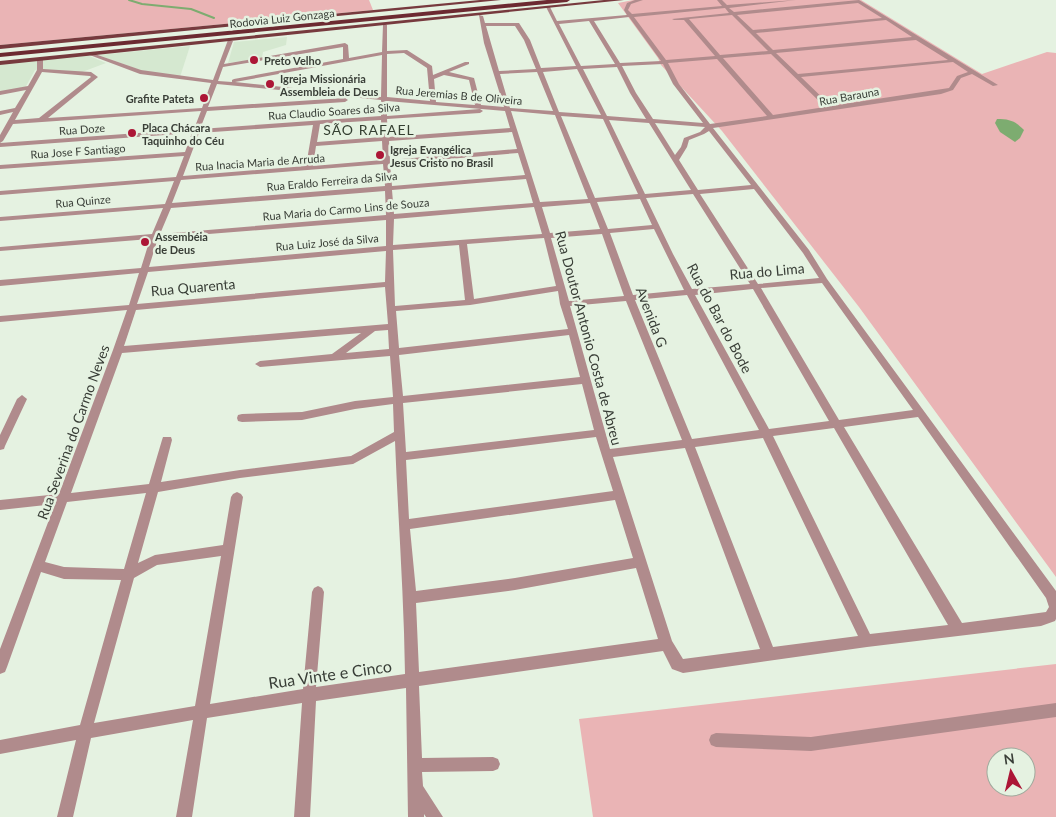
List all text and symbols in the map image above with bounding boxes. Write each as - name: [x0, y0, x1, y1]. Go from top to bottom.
- street label: Rodovia Luiz Gonzaga: [229, 6, 335, 30]
- marker: Preto Velho: [248, 54, 260, 66]
- place label: Preto Velho: [264, 54, 321, 67]
- place label: Igreja Missionária Assembleia de Deus: [279, 72, 378, 98]
- marker: Igreja Missionária Assembleia de Deus: [264, 78, 276, 90]
- street label: Rua Jeremias B de Oliveira: [395, 83, 523, 107]
- street label: Rua Barauna: [818, 84, 880, 108]
- place label: Grafite Pateta: [126, 92, 194, 105]
- marker: Grafite Pateta: [198, 92, 210, 104]
- street label: Rua Claudio Soares da Silva: [268, 100, 400, 122]
- street label: Rua Doze: [59, 121, 106, 137]
- place label: Placa Chácara Taquinho do Céu: [142, 121, 224, 147]
- district label: SÃO RAFAEL: [323, 121, 415, 138]
- marker: Placa Chácara Taquinho do Céu: [126, 127, 138, 139]
- street label: Rua Jose F Santiago: [30, 141, 126, 161]
- place label: Igreja Evangélica Jesus Cristo no Brasil: [390, 143, 494, 169]
- marker: Igreja Evangélica Jesus Cristo no Brasil: [374, 149, 386, 161]
- street label: Rua Inacia Maria de Arruda: [195, 151, 325, 173]
- street label: Rua Eraldo Ferreira da Silva: [266, 169, 398, 193]
- street label: Rua Quinze: [55, 192, 111, 210]
- street label: Rua Maria do Carmo Lins de Souza: [262, 195, 430, 223]
- street label: Rua Doutor Antonio Costa de Abreu: [552, 229, 626, 447]
- place label: Assembéia de Deus: [154, 230, 208, 256]
- street label: Rua Luiz José da Silva: [275, 231, 379, 253]
- marker: Assembéia de Deus: [139, 236, 151, 248]
- street label: Rua do Lima: [729, 259, 805, 283]
- street label: Rua do Bar do Bode: [684, 260, 756, 376]
- street label: Rua Quarenta: [150, 275, 236, 299]
- street label: Avenida G: [633, 284, 671, 350]
- street label: Rua Severina do Carmo Neves: [33, 342, 113, 522]
- street label: Rua Vinte e Cinco: [267, 656, 393, 692]
- north arrow: [986, 747, 1036, 797]
- text: N: [1003, 749, 1016, 768]

